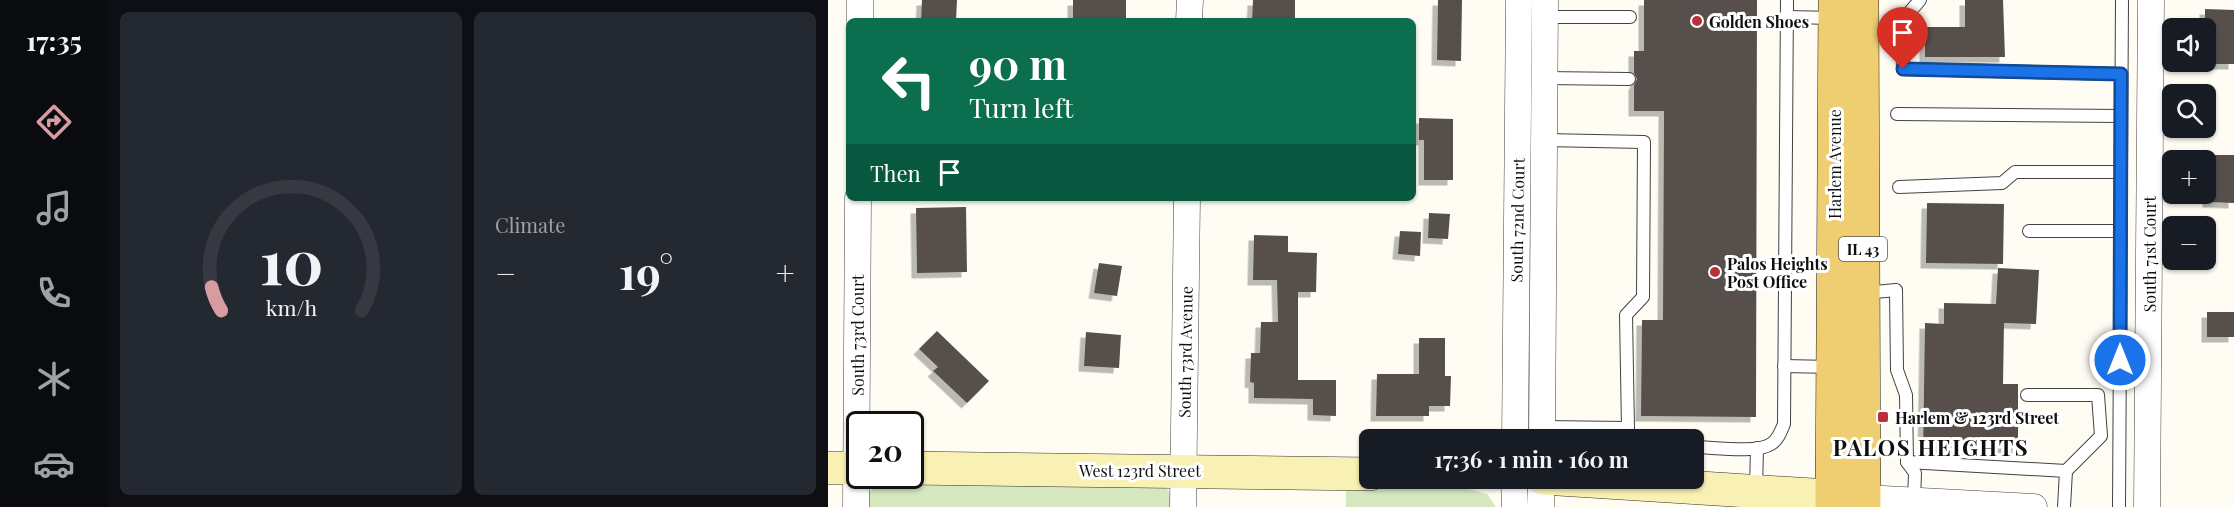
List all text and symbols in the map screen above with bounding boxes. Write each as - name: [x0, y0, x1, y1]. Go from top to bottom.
- pin: [1877, 7, 1928, 69]
- place label: Golden Shoes: [1709, 11, 1809, 32]
- marker: Golden Shoes: [1690, 14, 1704, 28]
- icon: arrive: [1886, 16, 1919, 49]
- map controls: [2162, 18, 2216, 270]
- button: sound: [2162, 18, 2216, 72]
- text: 17:35: [26, 22, 82, 58]
- text: 90 m: [969, 35, 1067, 91]
- icon: left: [870, 42, 948, 120]
- button: search: [2162, 84, 2216, 138]
- text: Turn left: [969, 89, 1073, 125]
- icon: directions: [33, 101, 75, 143]
- street label: Harlem Avenue: [1824, 109, 1845, 219]
- button: +: [2162, 150, 2216, 204]
- icon: arrive: [933, 156, 966, 189]
- street label: South 72nd Court: [1505, 157, 1529, 282]
- text: Then: [870, 158, 921, 188]
- icon: music: [33, 187, 75, 229]
- street label: South 71st Court: [2139, 195, 2160, 312]
- text: Climate: [495, 211, 565, 238]
- button: −: [2162, 216, 2216, 270]
- text: 10: [259, 217, 323, 301]
- road number: IL 43: [1839, 237, 1887, 261]
- text: 19°: [619, 241, 673, 301]
- text: −: [495, 250, 516, 294]
- text: +: [776, 250, 795, 294]
- place label: Palos Heights Post Office: [1727, 253, 1828, 292]
- marker: Palos Heights Post Office: [1708, 265, 1722, 279]
- icon: phone: [33, 272, 75, 314]
- street label: South 73rd Court: [847, 274, 868, 396]
- street label: South 73rd Avenue: [1173, 286, 1197, 418]
- text: km/h: [265, 293, 317, 321]
- position arrow: [2088, 328, 2152, 392]
- icon: climate: [33, 358, 75, 400]
- place label: Harlem & 123rd Street: [1895, 407, 2059, 428]
- marker: Harlem & 123rd Street: [1876, 410, 1890, 424]
- speed limit sign: 20: [846, 411, 924, 489]
- district label: PALOS HEIGHTS: [1833, 432, 2029, 462]
- icon: car: [33, 443, 75, 485]
- text: 17:36 · 1 min · 160 m: [1434, 444, 1629, 474]
- street label: West 123rd Street: [1078, 460, 1201, 481]

